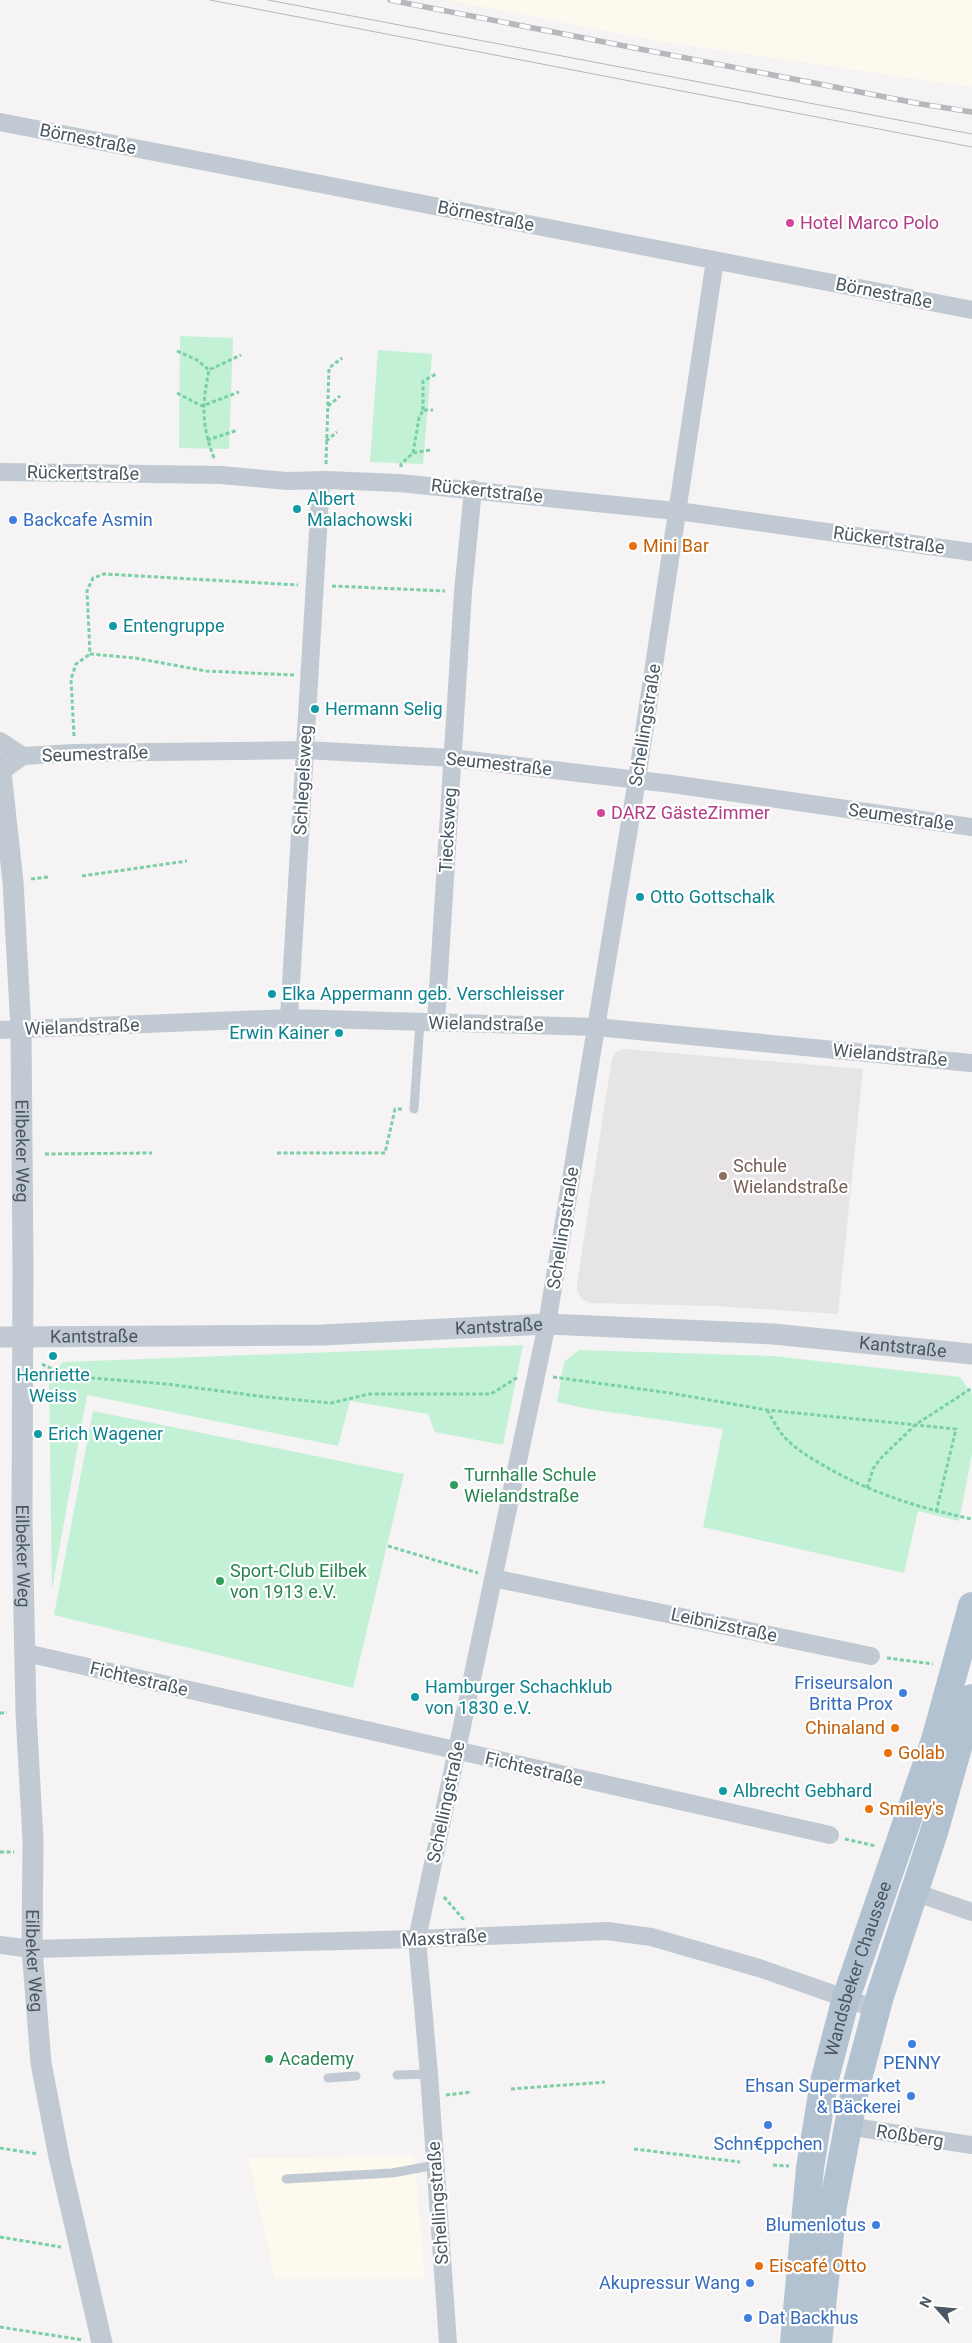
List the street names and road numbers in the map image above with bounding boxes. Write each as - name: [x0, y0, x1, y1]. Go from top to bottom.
- street label: Börnestraße: [38, 119, 138, 158]
- street label: Börnestraße: [436, 196, 536, 235]
- street label: Börnestraße: [834, 273, 934, 312]
- street label: Rückertstraße: [27, 461, 139, 484]
- street label: Rückertstraße: [430, 474, 544, 507]
- street label: Rückertstraße: [832, 521, 946, 558]
- street label: Schellingstraße: [624, 662, 665, 788]
- street label: Schlegelsweg: [289, 724, 316, 836]
- street label: Seumestraße: [41, 741, 149, 766]
- street label: Seumestraße: [445, 747, 553, 780]
- street label: Tiecksweg: [435, 787, 460, 873]
- street label: Seumestraße: [847, 799, 955, 834]
- street label: Wielandstraße: [428, 1012, 544, 1035]
- street label: Wielandstraße: [24, 1014, 140, 1039]
- street label: Wielandstraße: [832, 1039, 948, 1070]
- street label: Eilbeker Weg: [12, 1099, 33, 1203]
- street label: Schellingstraße: [542, 1165, 583, 1291]
- street label: Kantstraße: [454, 1313, 543, 1338]
- street label: Kantstraße: [50, 1325, 138, 1347]
- street label: Kantstraße: [858, 1332, 948, 1361]
- street label: Eilbeker Weg: [12, 1504, 35, 1608]
- street label: Leibnizstraße: [669, 1603, 779, 1646]
- street label: Fichtestraße: [88, 1657, 190, 1700]
- street label: Schellingstraße: [422, 1739, 469, 1865]
- street label: Fichtestraße: [483, 1747, 585, 1790]
- street label: Wandsbeker Chaussee: [820, 1878, 895, 2059]
- street label: Eilbeker Weg: [22, 1909, 48, 2013]
- street label: Maxstraße: [401, 1925, 487, 1950]
- street label: Roßberg: [875, 2120, 945, 2151]
- street label: Schellingstraße: [423, 2141, 452, 2265]

